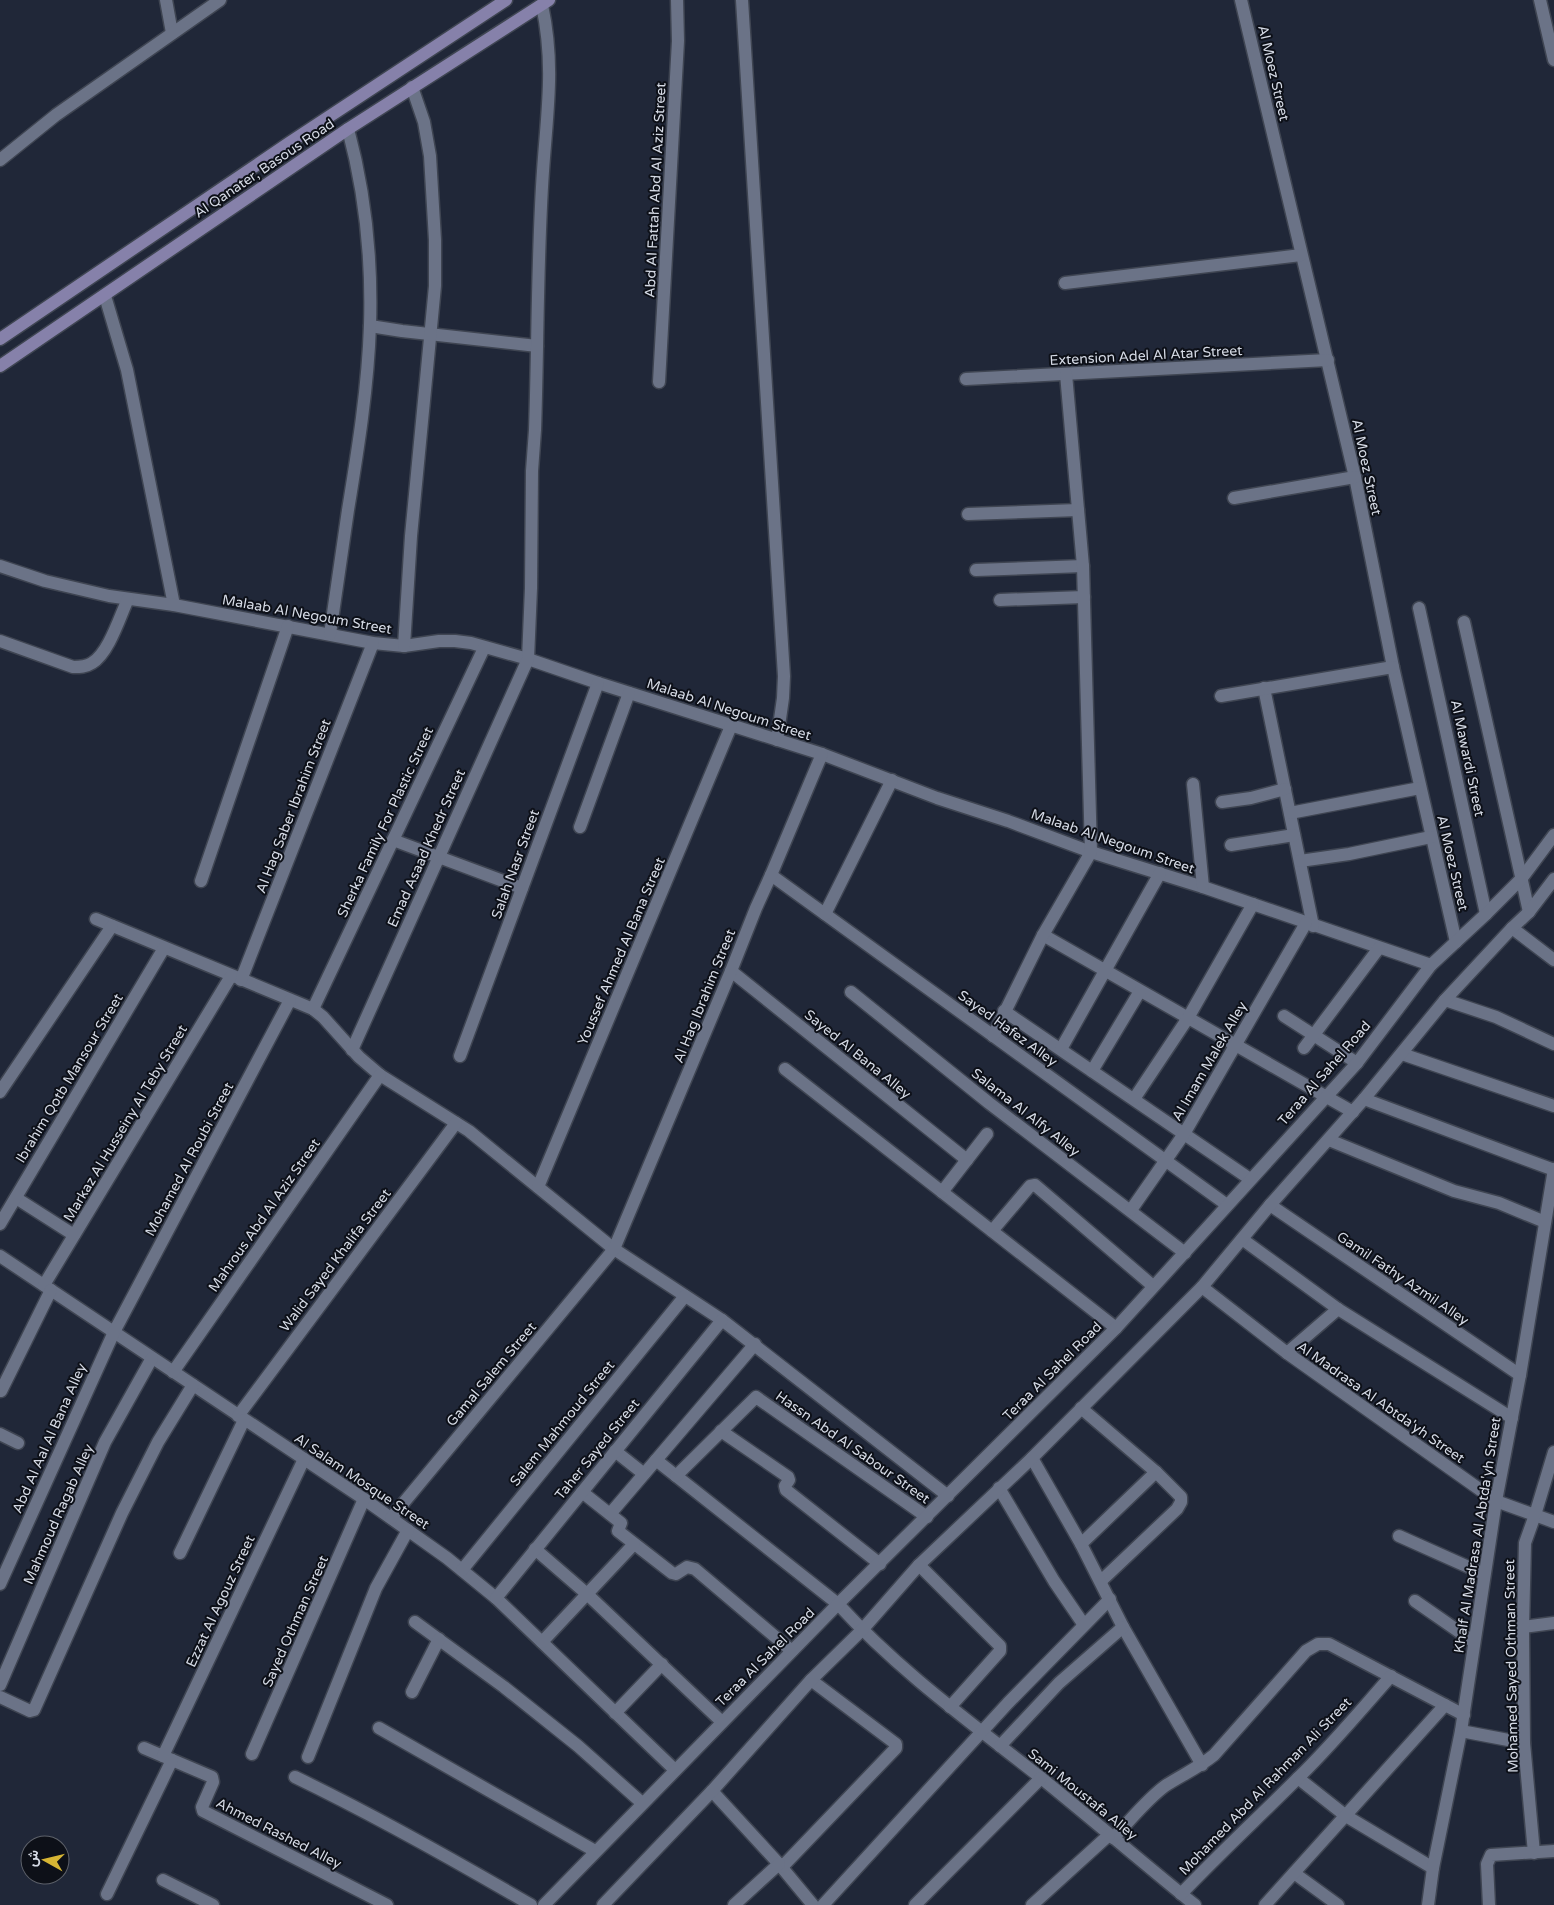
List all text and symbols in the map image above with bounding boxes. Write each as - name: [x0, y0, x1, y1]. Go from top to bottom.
- street label: Al Moez Street: [1254, 24, 1293, 123]
- street label: Abd Al Fattah Abd Al Aziz Street: [641, 81, 670, 298]
- street label: Al Qanater, Basous Road: [191, 115, 337, 222]
- street label: Extension Adel Al Atar Street: [1049, 342, 1244, 369]
- street label: Al Moez Street: [1348, 417, 1385, 517]
- street label: Malaab Al Negoum Street: [221, 591, 394, 638]
- street label: Malaab Al Negoum Street: [644, 675, 814, 744]
- street label: Al Mawardi Street: [1447, 698, 1488, 819]
- street label: Al Hag Saber Ibrahim Street: [252, 716, 335, 896]
- street label: Sherka Family For Plastic Street: [334, 724, 437, 920]
- street label: Emad Asaad Khedr Street: [384, 766, 469, 930]
- street label: Malaab Al Negoum Street: [1029, 805, 1197, 878]
- street label: Salah Nasr Street: [488, 807, 543, 921]
- street label: Al Moez Street: [1433, 814, 1472, 913]
- street label: Youssef Ahmed Al Bana Street: [574, 854, 669, 1048]
- street label: Al Hag Ibrahim Street: [670, 926, 739, 1066]
- street label: Sayed Hafez Alley: [955, 987, 1061, 1070]
- street label: Ibrahim Qotb Mansour Street: [12, 990, 127, 1166]
- street label: Al Imam Malek Alley: [1168, 998, 1251, 1124]
- street label: Sayed Al Bana Alley: [801, 1006, 915, 1103]
- street label: Teraa Al Sahel Road: [1274, 1018, 1374, 1129]
- street label: Markaz Al Husseiny Al Teby Street: [60, 1021, 191, 1225]
- street label: Salama Al Alfy Alley: [968, 1065, 1084, 1160]
- street label: Mohamed Al Roubi Street: [142, 1079, 238, 1239]
- street label: Mahrous Abd Al Aziz Street: [205, 1135, 324, 1295]
- street label: Walid Sayed Khalifa Street: [276, 1185, 395, 1335]
- street label: Gamil Fathy Azmil Alley: [1333, 1228, 1472, 1329]
- street label: Gamal Salem Street: [443, 1318, 540, 1430]
- street label: Teraa Al Sahel Road: [999, 1318, 1105, 1424]
- street label: Al Madrasa Al Abtda'yh Street: [1294, 1338, 1468, 1467]
- street label: Salem Mahmoud Street: [506, 1357, 619, 1490]
- street label: Abd Al Aal Al Bana Alley: [9, 1360, 90, 1516]
- street label: Hassn Abd Al Sabour Street: [772, 1388, 934, 1508]
- street label: Taher Sayed Street: [551, 1395, 644, 1503]
- street label: Khalf Al Madrasa Al Abtda'yh Street: [1450, 1415, 1505, 1654]
- street label: Al Salam Mosque Street: [291, 1430, 433, 1533]
- street label: Mahmoud Ragab Alley: [20, 1441, 97, 1587]
- street label: Ezzat Al Agouz Street: [182, 1532, 259, 1670]
- street label: Sayed Othman Street: [259, 1552, 332, 1690]
- street label: Mohamed Sayed Othman Street: [1501, 1558, 1522, 1773]
- street label: Teraa Al Sahel Road: [712, 1604, 818, 1710]
- street label: Mohamed Abd Al Rahman Ali Street: [1176, 1693, 1356, 1879]
- street label: Sami Moustafa Alley: [1025, 1745, 1141, 1844]
- street label: Ahmed Rashed Alley: [213, 1794, 345, 1873]
- north arrow: [20, 1835, 70, 1885]
- text: ش: [23, 1849, 42, 1868]

